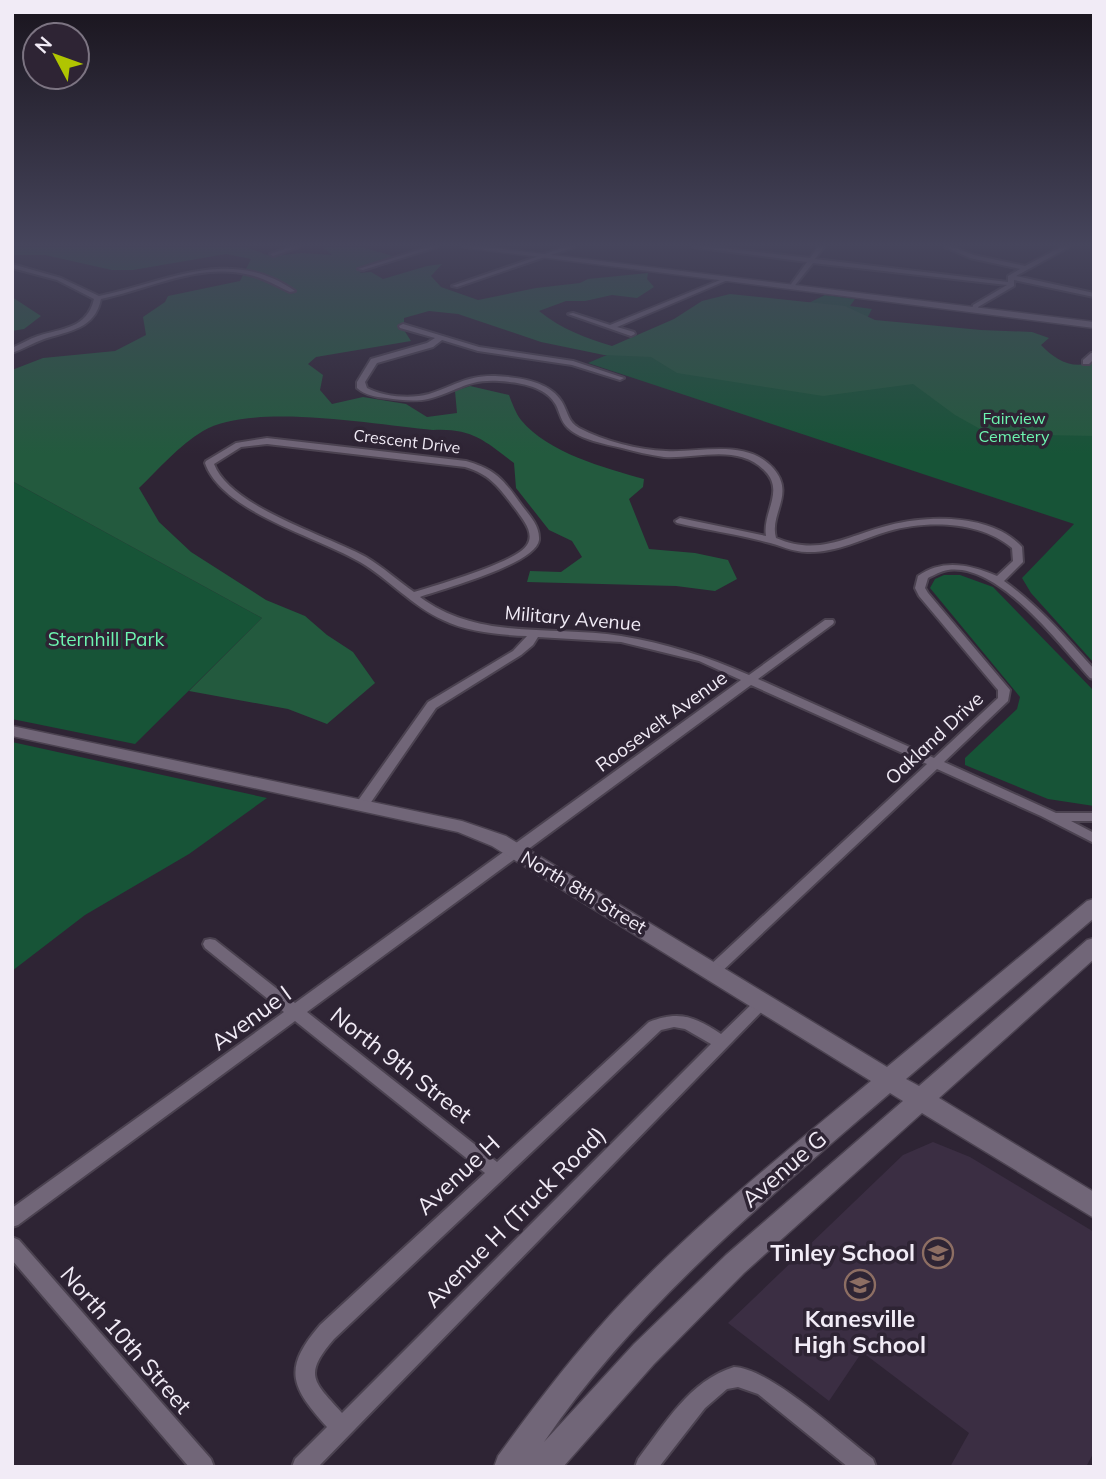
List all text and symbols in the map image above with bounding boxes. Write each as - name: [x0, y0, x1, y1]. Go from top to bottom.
- north arrow: [21, 21, 91, 91]
- text: N: [29, 32, 57, 58]
- park label: Fairview Cemetery: [979, 408, 1050, 446]
- street label: Crescent Drive: [352, 425, 462, 457]
- street label: Military Avenue: [504, 600, 642, 636]
- park label: Sternhill Park: [48, 627, 164, 651]
- street label: Roosevelt Avenue: [590, 665, 732, 777]
- street label: Oakland Drive: [880, 687, 988, 789]
- street label: North 8th Street: [517, 845, 651, 939]
- street label: Avenue I: [205, 979, 296, 1056]
- street label: North 9th Street: [325, 1000, 478, 1129]
- street label: Avenue H (Truck Road): [418, 1120, 611, 1313]
- street label: Avenue G: [735, 1124, 832, 1213]
- street label: Avenue H: [410, 1129, 505, 1221]
- school or university icon: Tinley School: [921, 1236, 955, 1270]
- place label: Tinley School: [770, 1238, 915, 1267]
- street label: North 10th Street: [55, 1260, 198, 1419]
- school or university icon: Kanesville High School: [843, 1268, 877, 1302]
- place label: Kanesville High School: [794, 1304, 926, 1359]

